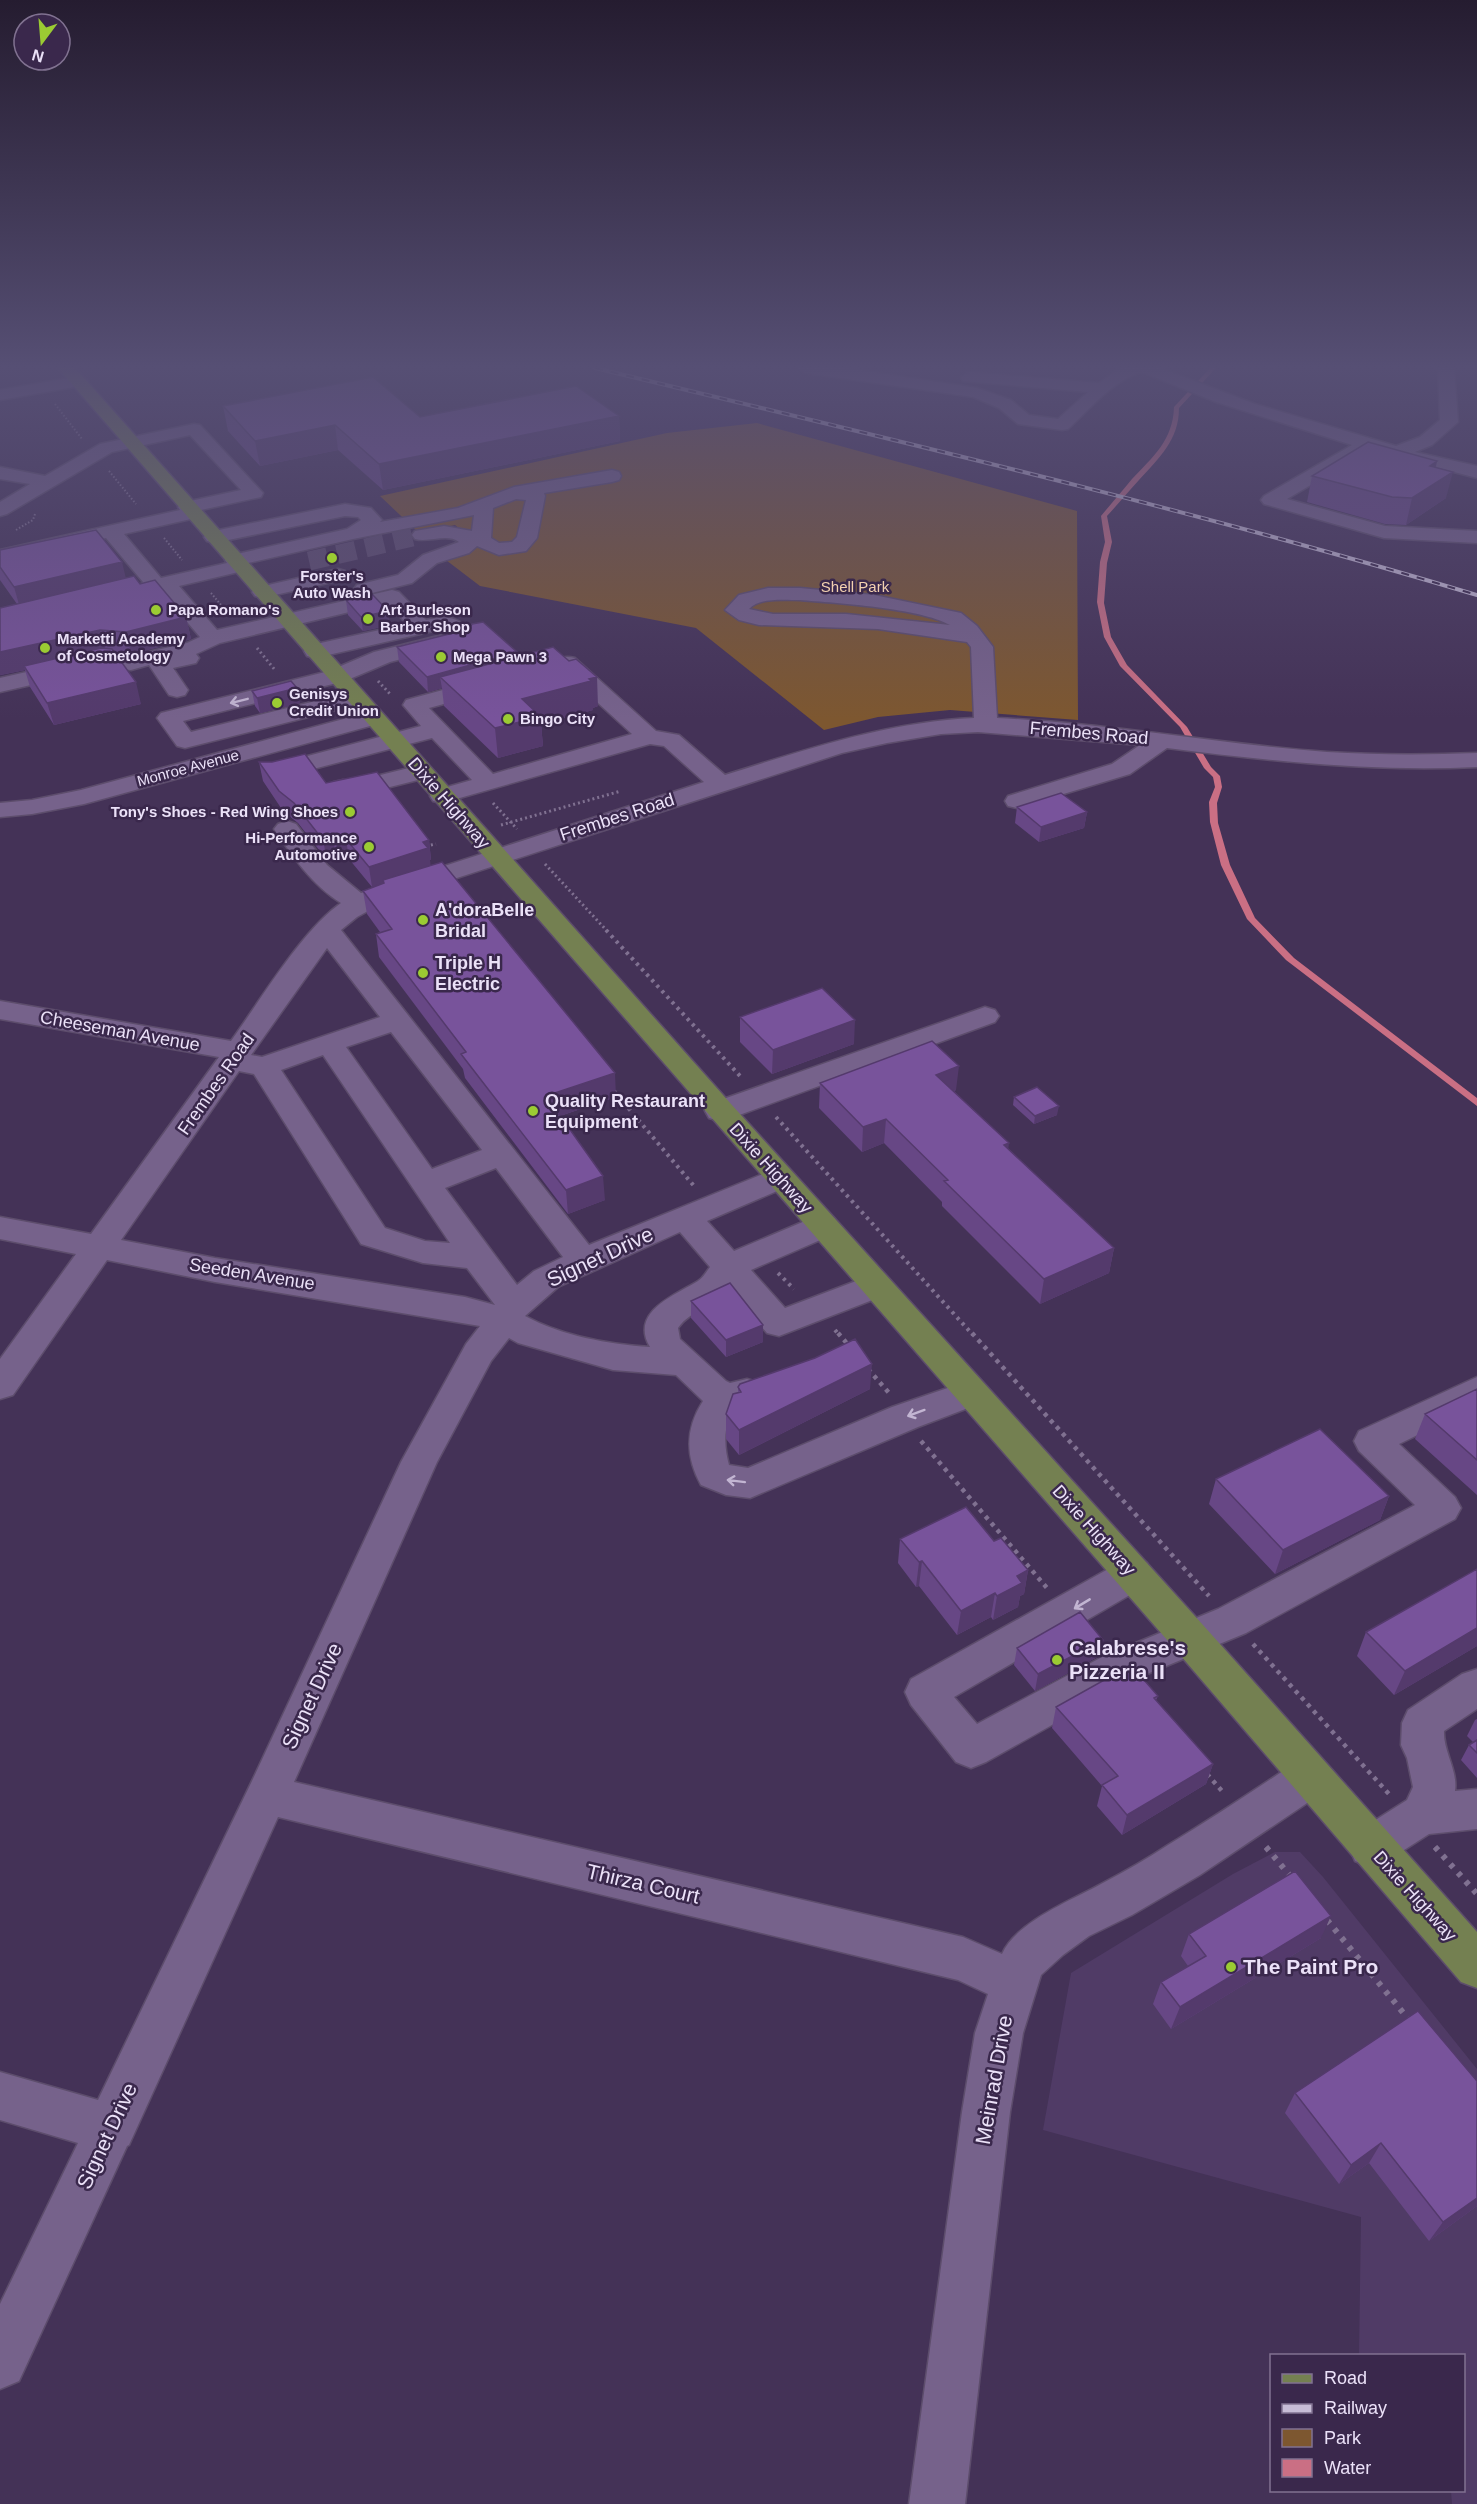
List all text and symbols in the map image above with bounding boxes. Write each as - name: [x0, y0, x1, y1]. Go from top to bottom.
- north arrow: [12, 12, 72, 72]
- text: N: [30, 46, 46, 66]
- marker: Forster's Auto Wash: [325, 551, 339, 565]
- place label: Forster's Auto Wash: [293, 567, 371, 601]
- park label: Shell Park: [821, 578, 890, 595]
- place label: Papa Romano's: [168, 601, 280, 618]
- place label: Art Burleson Barber Shop: [380, 601, 471, 635]
- marker: Papa Romano's: [149, 603, 163, 617]
- marker: Art Burleson Barber Shop: [361, 612, 375, 626]
- place label: Marketti Academy of Cosmetology: [57, 630, 185, 664]
- marker: Marketti Academy of Cosmetology: [38, 641, 52, 655]
- place label: Mega Pawn 3: [453, 648, 547, 665]
- marker: Mega Pawn 3: [434, 650, 448, 664]
- place label: Genisys Credit Union: [289, 685, 379, 719]
- one-way arrow: [230, 695, 249, 707]
- marker: Genisys Credit Union: [270, 696, 284, 710]
- place label: Bingo City: [520, 710, 596, 727]
- marker: Bingo City: [501, 712, 515, 726]
- street label: Frembes Road: [1029, 718, 1149, 748]
- street label: Monroe Avenue: [135, 746, 241, 789]
- street label: Dixie Highway: [404, 753, 494, 853]
- street label: Frembes Road: [557, 789, 677, 845]
- place label: Tony's Shoes - Red Wing Shoes: [111, 803, 338, 820]
- marker: Tony's Shoes - Red Wing Shoes: [343, 805, 357, 819]
- place label: Hi-Performance Automotive: [245, 829, 357, 863]
- marker: Hi-Performance Automotive: [362, 840, 376, 854]
- place label: A'doraBelle Bridal: [435, 900, 534, 941]
- marker: A'doraBelle Bridal: [416, 913, 430, 927]
- place label: Triple H Electric: [435, 953, 501, 994]
- marker: Triple H Electric: [416, 966, 430, 980]
- street label: Cheeseman Avenue: [39, 1007, 201, 1055]
- street label: Frembes Road: [174, 1029, 258, 1139]
- place label: Quality Restaurant Equipment: [545, 1091, 705, 1132]
- marker: Quality Restaurant Equipment: [526, 1104, 540, 1118]
- street label: Dixie Highway: [725, 1119, 817, 1217]
- street label: Signet Drive: [543, 1222, 656, 1291]
- street label: Seeden Avenue: [188, 1254, 316, 1294]
- one-way arrow: [907, 1408, 926, 1419]
- one-way arrow: [726, 1476, 746, 1487]
- street label: Dixie Highway: [1048, 1481, 1140, 1579]
- one-way arrow: [1074, 1598, 1091, 1610]
- place label: Calabrese's Pizzeria II: [1069, 1636, 1186, 1683]
- street label: Signet Drive: [277, 1639, 346, 1752]
- marker: Calabrese's Pizzeria II: [1050, 1653, 1064, 1667]
- street label: Dixie Highway: [1369, 1847, 1461, 1945]
- street label: Thirza Court: [584, 1859, 702, 1908]
- place label: The Paint Pro: [1243, 1955, 1378, 1978]
- marker: The Paint Pro: [1224, 1960, 1238, 1974]
- street label: Meinrad Drive: [971, 2014, 1016, 2146]
- street label: Signet Drive: [72, 2079, 141, 2192]
- legend: [1270, 2354, 1465, 2492]
- text: Road: [1324, 2368, 1367, 2388]
- text: Railway: [1324, 2398, 1387, 2418]
- text: Park: [1324, 2428, 1362, 2448]
- text: Water: [1324, 2458, 1371, 2478]

